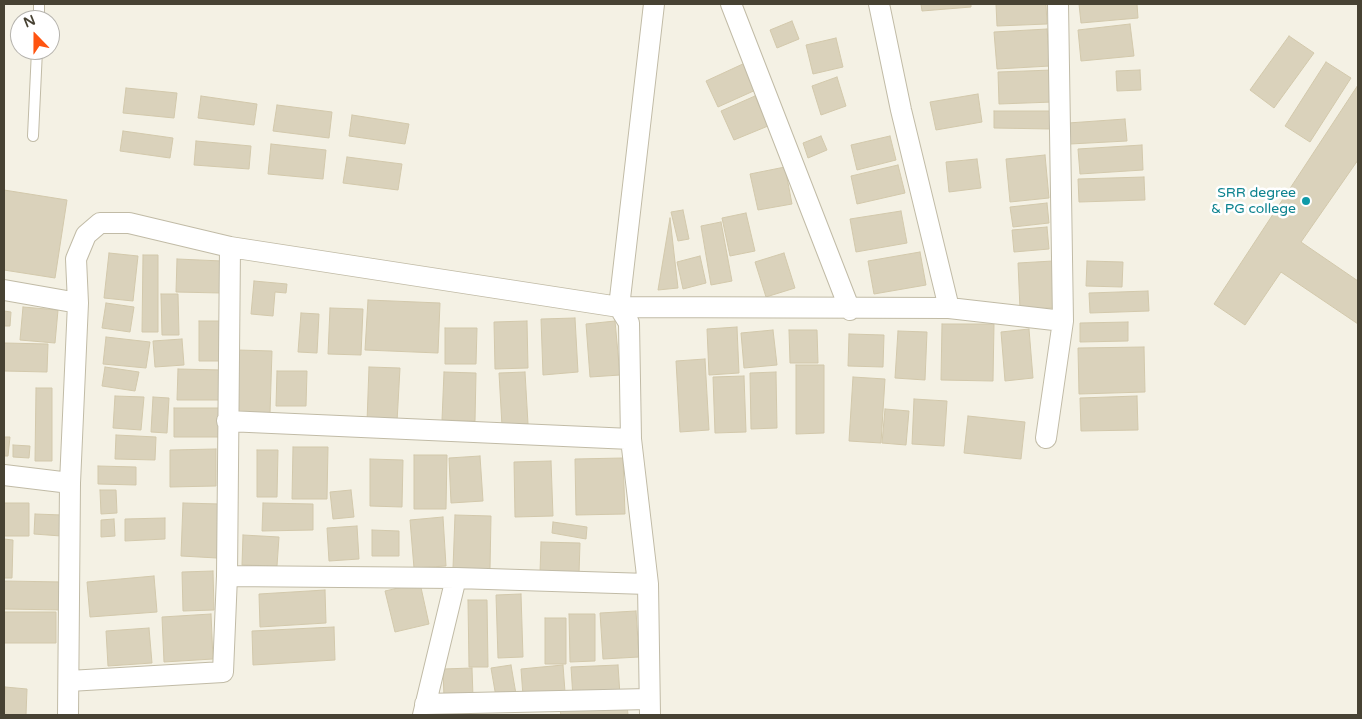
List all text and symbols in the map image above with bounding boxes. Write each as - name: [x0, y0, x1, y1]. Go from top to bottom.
- north arrow: [10, 10, 60, 60]
- text: N: [21, 12, 38, 32]
- place label: SRR degree & PG college: [1211, 185, 1296, 218]
- marker: SRR degree & PG college: [1300, 195, 1312, 207]

